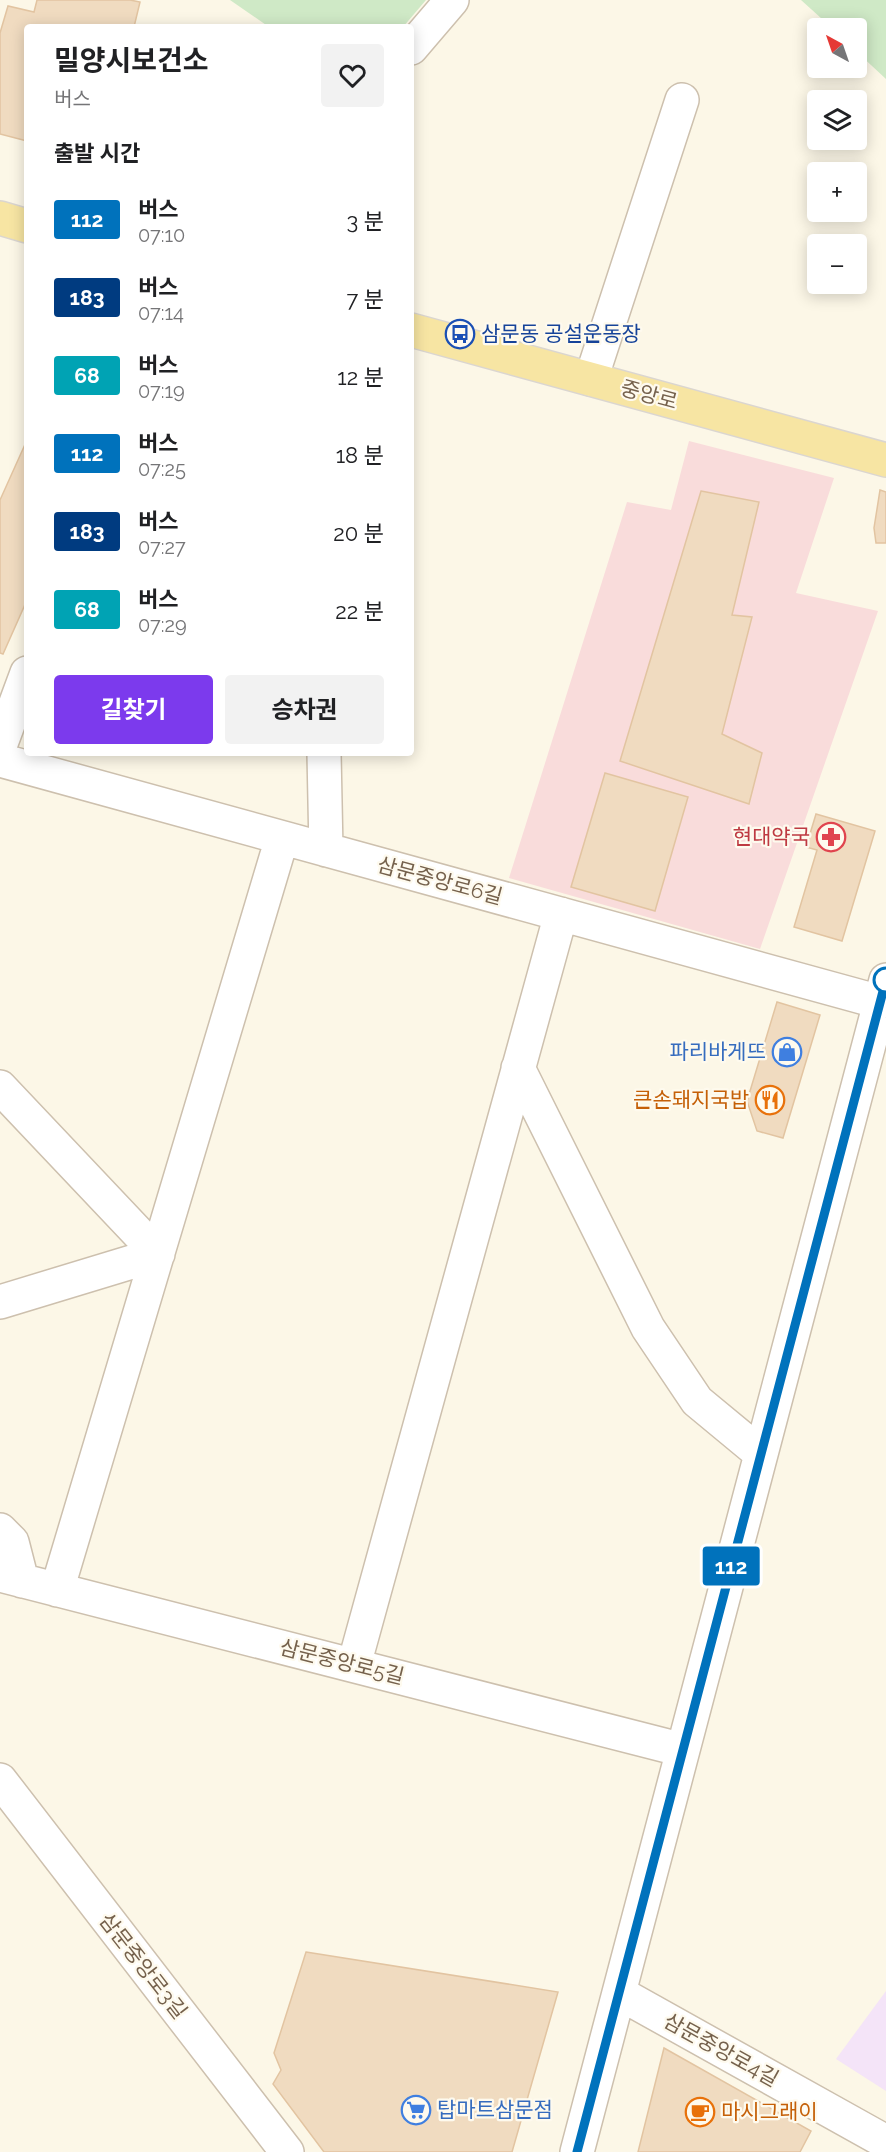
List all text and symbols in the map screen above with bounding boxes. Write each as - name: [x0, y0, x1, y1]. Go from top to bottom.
- north arrow: [807, 18, 867, 78]
- map controls: [807, 18, 867, 294]
- text: 밀양시보건소: [54, 44, 209, 77]
- button: heart: [321, 44, 384, 107]
- text: 버스: [54, 87, 91, 111]
- button: layers: [807, 90, 867, 150]
- text: 출발 시간: [54, 140, 140, 166]
- button: +: [807, 162, 867, 222]
- text: 버스: [138, 196, 178, 222]
- text: 112: [71, 207, 103, 232]
- text: 3 분: [346, 208, 384, 234]
- text: 07:10: [138, 223, 185, 247]
- button: −: [807, 234, 867, 294]
- text: 버스: [138, 274, 178, 300]
- text: 183: [70, 285, 104, 310]
- text: 7 분: [346, 286, 384, 312]
- text: 07:14: [138, 301, 184, 325]
- bus stop icon: 삼문동 공설운동장: [444, 318, 476, 350]
- place label: 삼문동 공설운동장: [481, 321, 641, 346]
- text: 버스: [138, 352, 178, 378]
- text: 68: [74, 363, 100, 388]
- text: 12 분: [337, 364, 384, 390]
- street label: 중앙로: [618, 375, 680, 414]
- text: 07:19: [138, 379, 185, 403]
- text: 버스: [138, 430, 178, 456]
- text: 112: [71, 441, 103, 466]
- text: 18 분: [336, 442, 384, 468]
- text: 07:25: [138, 457, 186, 481]
- text: 버스: [138, 508, 178, 534]
- text: 183: [70, 519, 104, 544]
- text: 20 분: [333, 520, 384, 546]
- text: 07:27: [138, 535, 186, 559]
- text: 버스: [138, 586, 178, 612]
- text: 68: [74, 597, 100, 622]
- text: 22 분: [335, 598, 384, 624]
- text: 07:29: [138, 613, 187, 637]
- button: 길찾기: [54, 675, 213, 744]
- button: 승차권: [225, 675, 384, 744]
- pharmacy icon: 현대약국: [815, 821, 847, 853]
- place label: 현대약국: [733, 824, 810, 849]
- street label: 삼문중앙로6길: [375, 852, 505, 909]
- unlabelled marker: [873, 967, 886, 993]
- shop icon: 파리바게뜨: [771, 1036, 803, 1068]
- place label: 파리바게뜨: [669, 1039, 766, 1064]
- restaurant icon: 큰손돼지국밥: [754, 1084, 786, 1116]
- place label: 큰손돼지국밥: [633, 1087, 749, 1112]
- line badge: 112: [696, 1546, 765, 1586]
- text: 112: [715, 1554, 747, 1579]
- street label: 삼문중앙로5길: [277, 1634, 407, 1689]
- street label: 삼문중앙로3길: [94, 1908, 192, 2023]
- street label: 삼문중앙로4길: [659, 2008, 783, 2091]
- supermarket icon: 탑마트삼문점: [400, 2094, 432, 2126]
- cafe icon: 마시그래이: [684, 2096, 716, 2128]
- place label: 탑마트삼문점: [437, 2097, 553, 2122]
- place label: 마시그래이: [721, 2099, 818, 2124]

